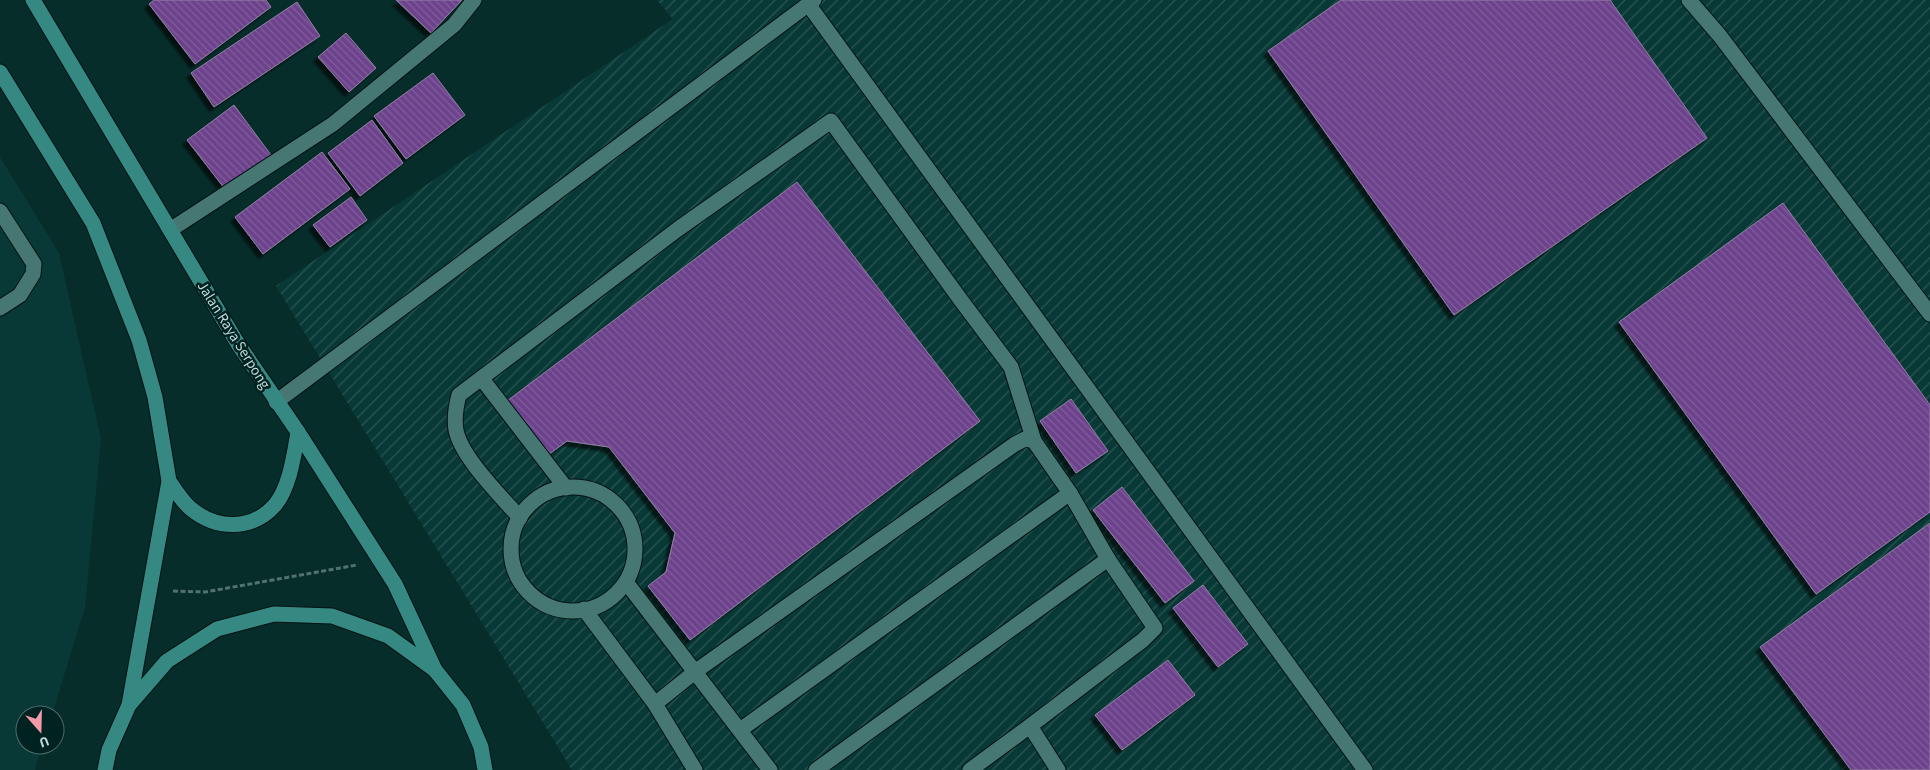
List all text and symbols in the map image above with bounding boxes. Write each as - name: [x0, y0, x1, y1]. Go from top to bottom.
- street label: Jalan Raya Serpong: [192, 277, 275, 394]
- north arrow: [15, 705, 65, 755]
- text: U: [36, 730, 52, 752]

